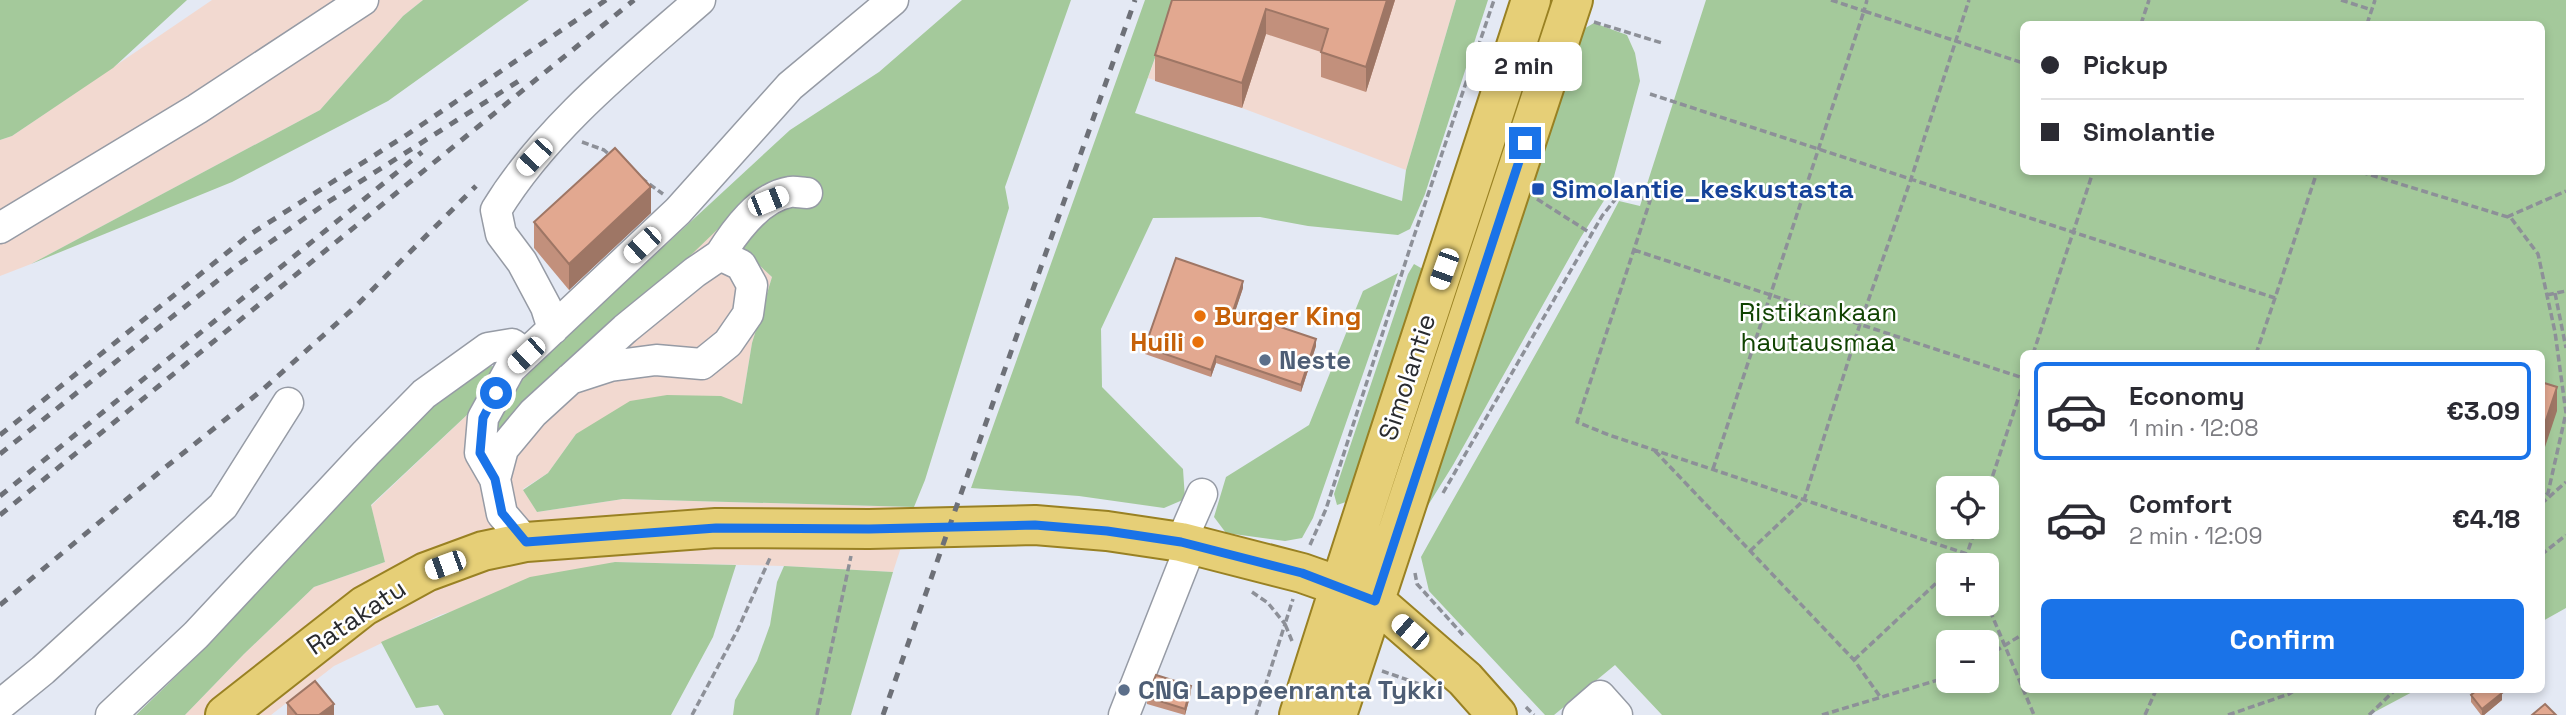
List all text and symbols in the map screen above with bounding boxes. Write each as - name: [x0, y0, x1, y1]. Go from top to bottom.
- callout: 2 min: [1467, 41, 1583, 90]
- text: Pickup: [2083, 48, 2168, 82]
- text: 2 min: [1494, 51, 1554, 81]
- text: Simolantie: [2083, 115, 2215, 149]
- route end: [1509, 127, 1541, 159]
- car: [512, 134, 557, 180]
- place label: Simolantie_keskustasta: [1552, 172, 1854, 206]
- marker: Simolantie_keskustasta: [1530, 181, 1546, 197]
- car: [745, 183, 792, 219]
- car: [620, 223, 665, 267]
- car: [1427, 246, 1462, 292]
- park label: Ristikankaan hautausmaa: [1739, 295, 1897, 359]
- place label: Burger King: [1214, 299, 1361, 333]
- marker: Burger King: [1192, 308, 1208, 324]
- street label: Simolantie: [1371, 309, 1443, 445]
- place label: Huili: [1130, 325, 1184, 359]
- car: [504, 333, 549, 377]
- marker: Huili: [1190, 334, 1206, 350]
- place label: Neste: [1279, 343, 1351, 377]
- marker: Neste: [1257, 352, 1273, 368]
- route start: [480, 377, 512, 409]
- text: Economy: [2129, 379, 2245, 413]
- icon: car: [2045, 380, 2108, 443]
- text: €3.09: [2446, 394, 2520, 428]
- text: 1 min · 12:08: [2129, 413, 2259, 443]
- map controls: [1936, 476, 1999, 693]
- button: locate: [1936, 476, 1999, 539]
- text: Comfort: [2129, 487, 2232, 521]
- icon: car: [2045, 488, 2108, 551]
- text: €4.18: [2452, 502, 2520, 536]
- text: 2 min · 12:09: [2129, 521, 2263, 551]
- car: [422, 548, 469, 582]
- button: +: [1936, 553, 1999, 616]
- street label: Ratakatu: [300, 571, 412, 663]
- button: Confirm: [2041, 599, 2524, 679]
- car: [1388, 610, 1433, 654]
- button: −: [1936, 630, 1999, 693]
- place label: CNG Lappeenranta Tykki: [1138, 673, 1443, 707]
- marker: CNG Lappeenranta Tykki: [1116, 682, 1132, 698]

